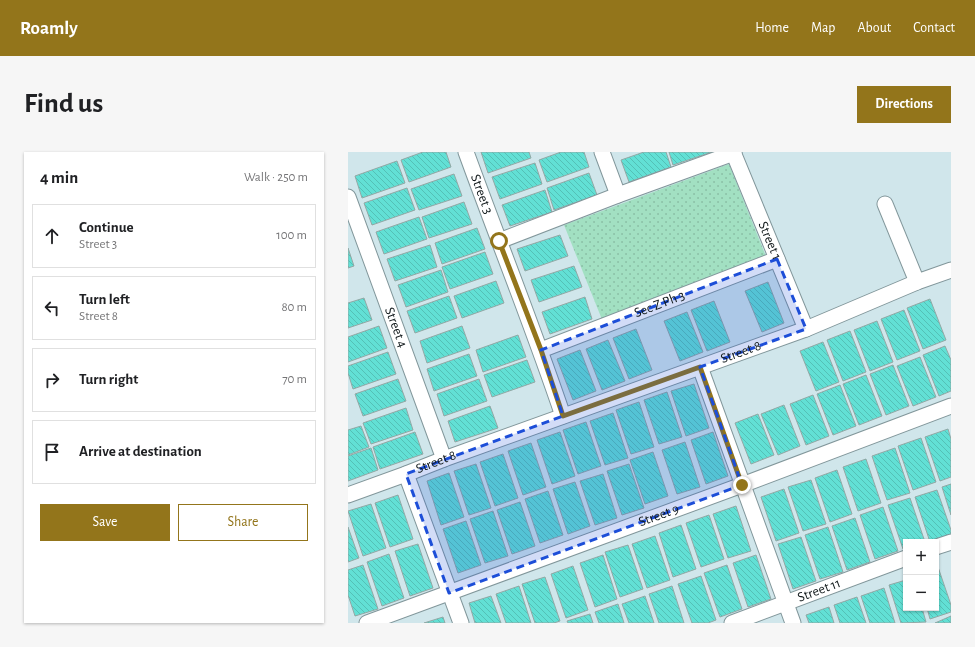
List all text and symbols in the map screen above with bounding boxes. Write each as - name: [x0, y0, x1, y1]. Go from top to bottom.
- text: Roamly: [20, 19, 78, 38]
- text: Home: [755, 21, 789, 35]
- text: Map: [811, 21, 835, 35]
- text: About: [857, 21, 891, 35]
- text: Contact: [913, 21, 955, 35]
- button: Directions: [857, 86, 951, 123]
- text: Find us: [24, 90, 103, 118]
- text: 4 min: [40, 169, 78, 186]
- text: Walk · 250 m: [244, 171, 308, 184]
- street label: Street 3: [468, 173, 495, 216]
- text: Continue: [79, 220, 134, 235]
- street label: Street 1: [755, 220, 784, 262]
- icon: ahead: [41, 225, 63, 247]
- text: 100 m: [276, 229, 307, 242]
- route start: [490, 232, 508, 250]
- text: Street 3: [79, 238, 117, 251]
- street label: Sec Z Ph 3: [632, 288, 687, 320]
- text: Turn left: [79, 292, 130, 307]
- icon: left: [41, 297, 63, 319]
- text: 80 m: [281, 301, 307, 314]
- street label: Street 4: [382, 305, 410, 350]
- text: Street 8: [79, 310, 118, 323]
- street label: Street 8: [719, 339, 763, 366]
- icon: right: [41, 369, 63, 391]
- text: Turn right: [79, 372, 138, 387]
- text: 70 m: [282, 373, 307, 386]
- icon: arrive: [41, 441, 63, 463]
- text: Arrive at destination: [79, 444, 202, 459]
- street label: Street 8: [414, 448, 458, 476]
- route end: [733, 476, 751, 494]
- street label: Street 9: [637, 502, 681, 529]
- button: Save: [40, 504, 170, 541]
- button: Share: [178, 504, 308, 541]
- map controls: [903, 539, 939, 611]
- button: +: [903, 539, 939, 575]
- button: −: [903, 575, 939, 611]
- street label: Street 11: [796, 576, 843, 605]

